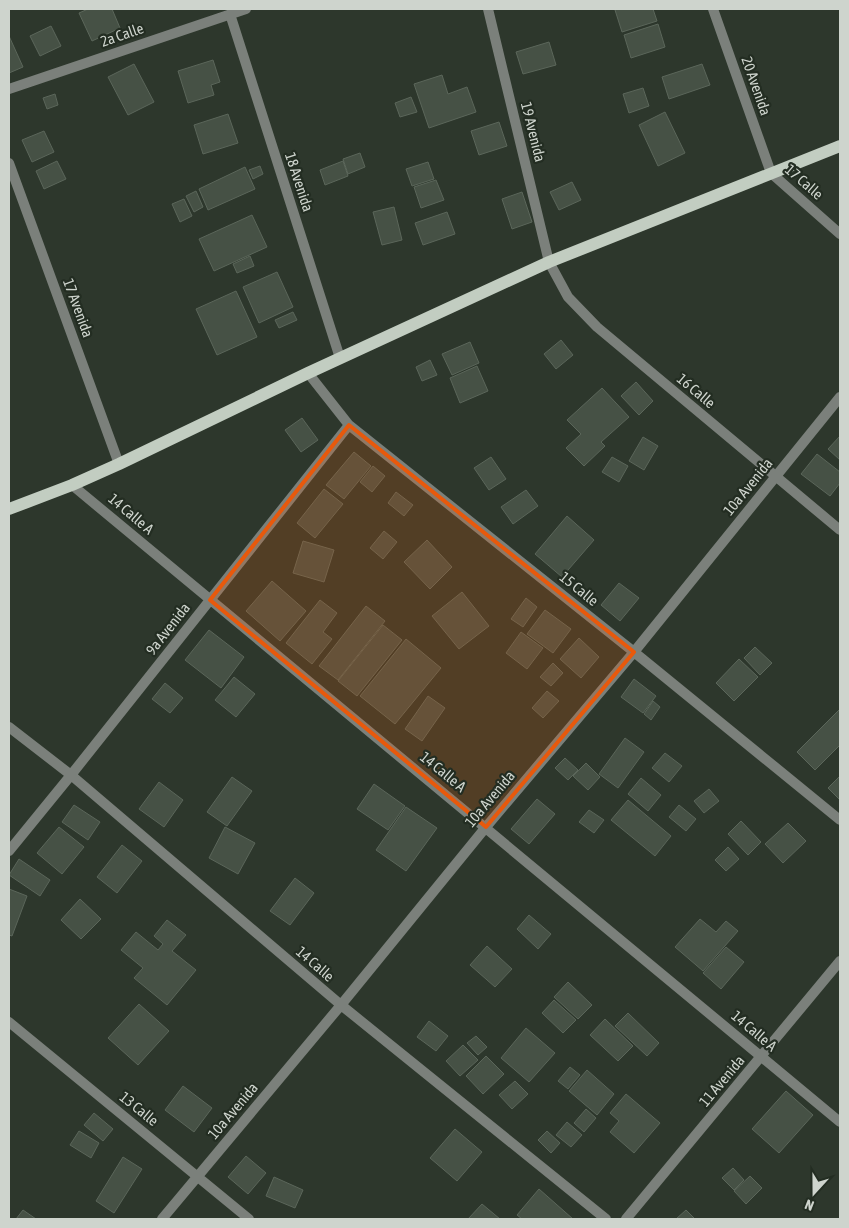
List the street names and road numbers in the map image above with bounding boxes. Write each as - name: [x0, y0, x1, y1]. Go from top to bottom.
- street label: 2a Calle: [98, 19, 146, 50]
- street label: 20 Avenida: [738, 54, 774, 118]
- street label: 19 Avenida: [518, 100, 549, 164]
- street label: 18 Avenida: [282, 150, 317, 214]
- street label: 17 Calle: [782, 161, 827, 203]
- street label: 17 Avenida: [60, 276, 97, 339]
- street label: 16 Calle: [674, 370, 719, 412]
- street label: 10a Avenida: [720, 455, 776, 519]
- street label: 14 Calle A: [105, 490, 158, 538]
- street label: 15 Calle: [557, 568, 602, 609]
- street label: 9a Avenida: [142, 599, 193, 658]
- street label: 14 Calle A: [417, 748, 470, 796]
- street label: 10a Avenida: [461, 767, 518, 830]
- street label: 14 Calle: [293, 943, 338, 985]
- street label: 14 Calle A: [728, 1007, 781, 1055]
- street label: 11 Avenida: [695, 1052, 748, 1110]
- street label: 10a Avenida: [204, 1079, 261, 1142]
- street label: 13 Calle: [117, 1088, 162, 1129]

